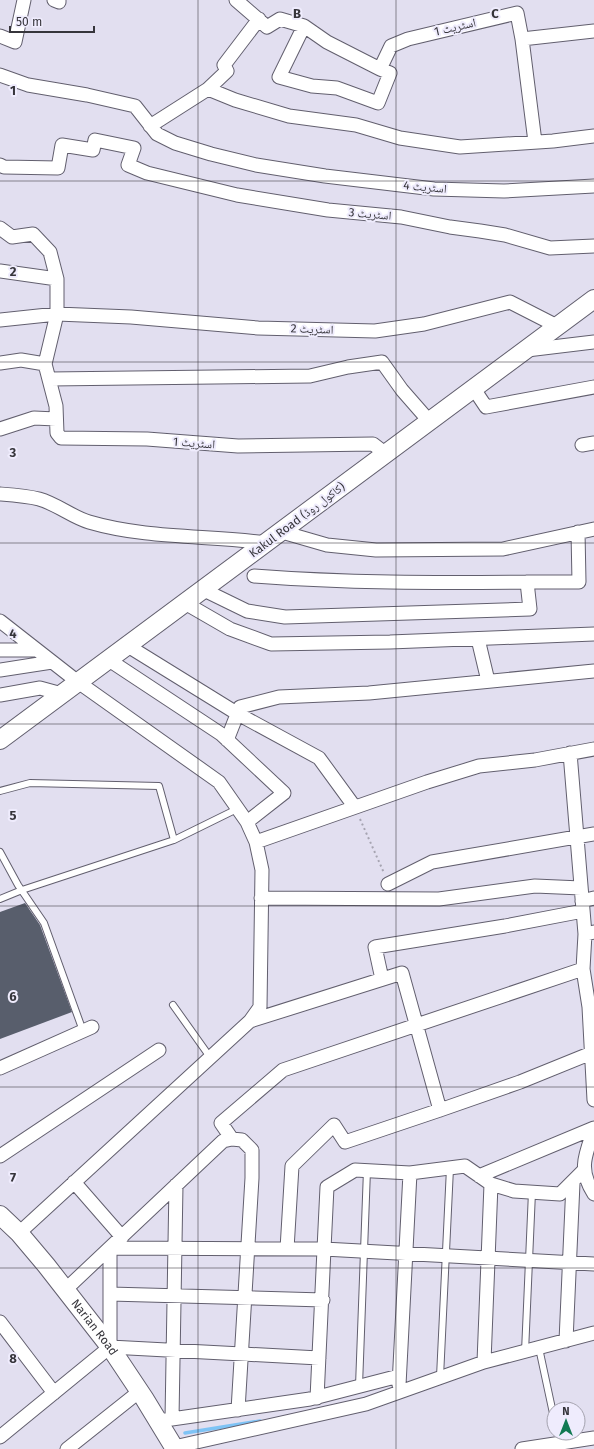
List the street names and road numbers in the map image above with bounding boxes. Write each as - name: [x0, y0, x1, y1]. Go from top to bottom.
- street label: اسٹریٹ 1: [433, 15, 477, 39]
- street label: اسٹریٹ 4: [403, 178, 447, 196]
- street label: اسٹریٹ 3: [348, 205, 392, 223]
- street label: اسٹریٹ 2: [290, 321, 334, 337]
- street label: اسٹریٹ 1: [172, 435, 216, 452]
- street label: Kakul Road (کاکول روڈ): [246, 479, 348, 561]
- street label: Narian Road: [68, 1296, 121, 1358]

